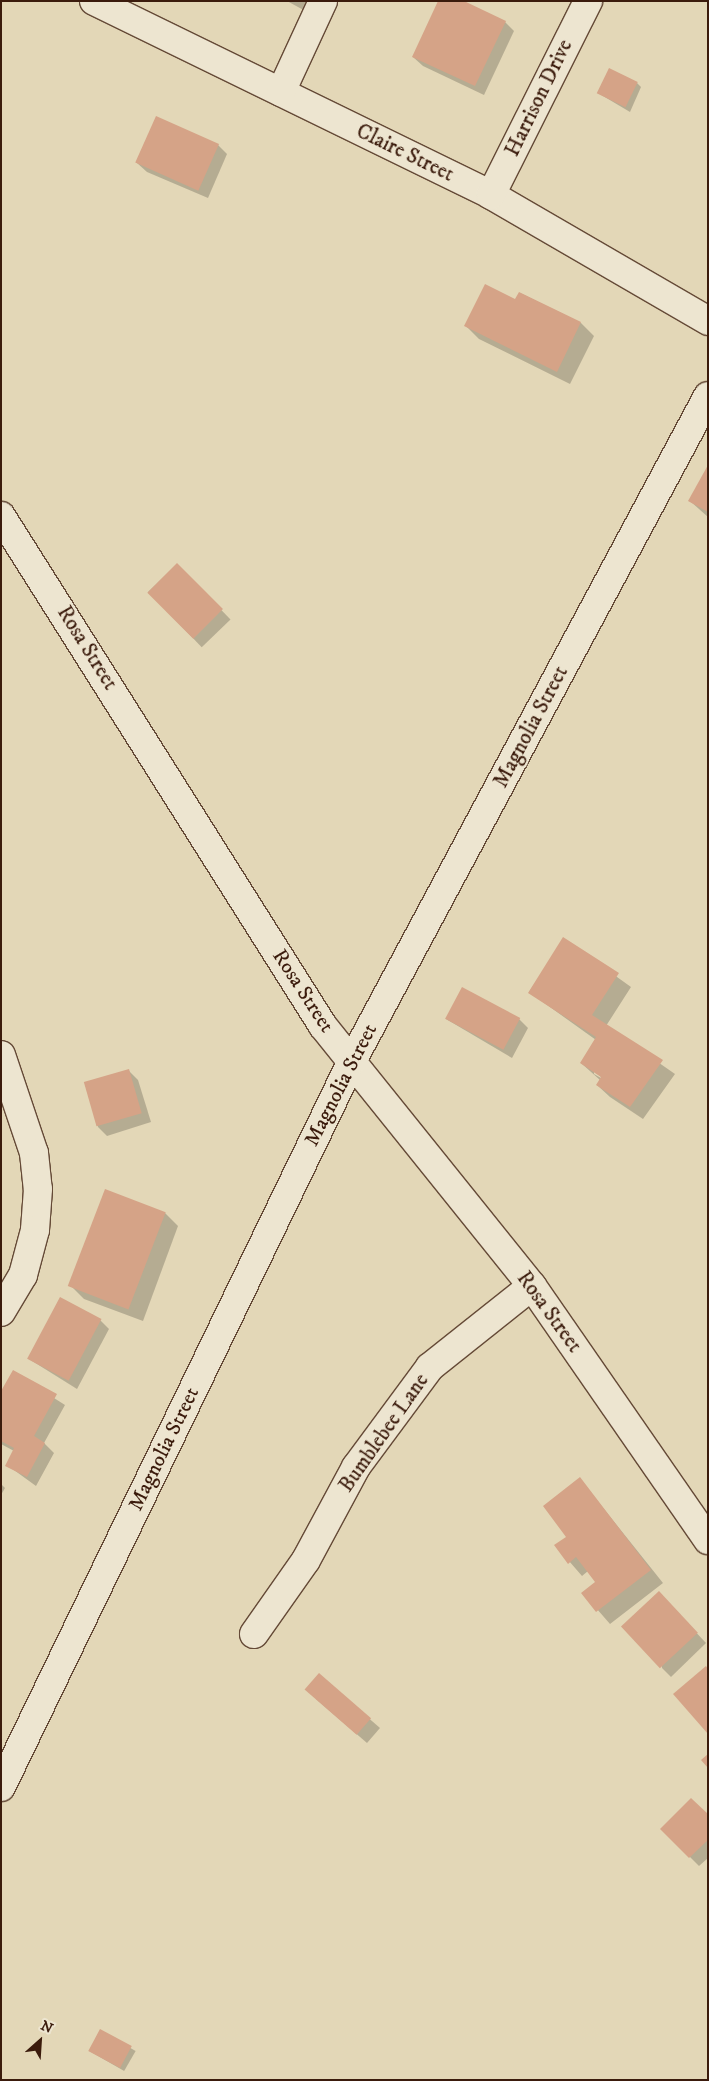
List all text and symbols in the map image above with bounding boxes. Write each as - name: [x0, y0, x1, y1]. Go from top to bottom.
- street label: Harrison Drive: [500, 35, 578, 161]
- street label: Claire Street: [352, 119, 458, 187]
- street label: Rosa Street: [51, 601, 123, 695]
- street label: Magnolia Street: [488, 662, 574, 792]
- street label: Rosa Street: [267, 945, 339, 1037]
- street label: Magnolia Street: [299, 1020, 383, 1150]
- street label: Rosa Street: [511, 1266, 587, 1358]
- street label: Bumblebee Lane: [334, 1369, 434, 1497]
- street label: Magnolia Street: [123, 1383, 205, 1515]
- north arrow: [15, 2016, 65, 2066]
- text: N: [37, 2017, 56, 2038]

